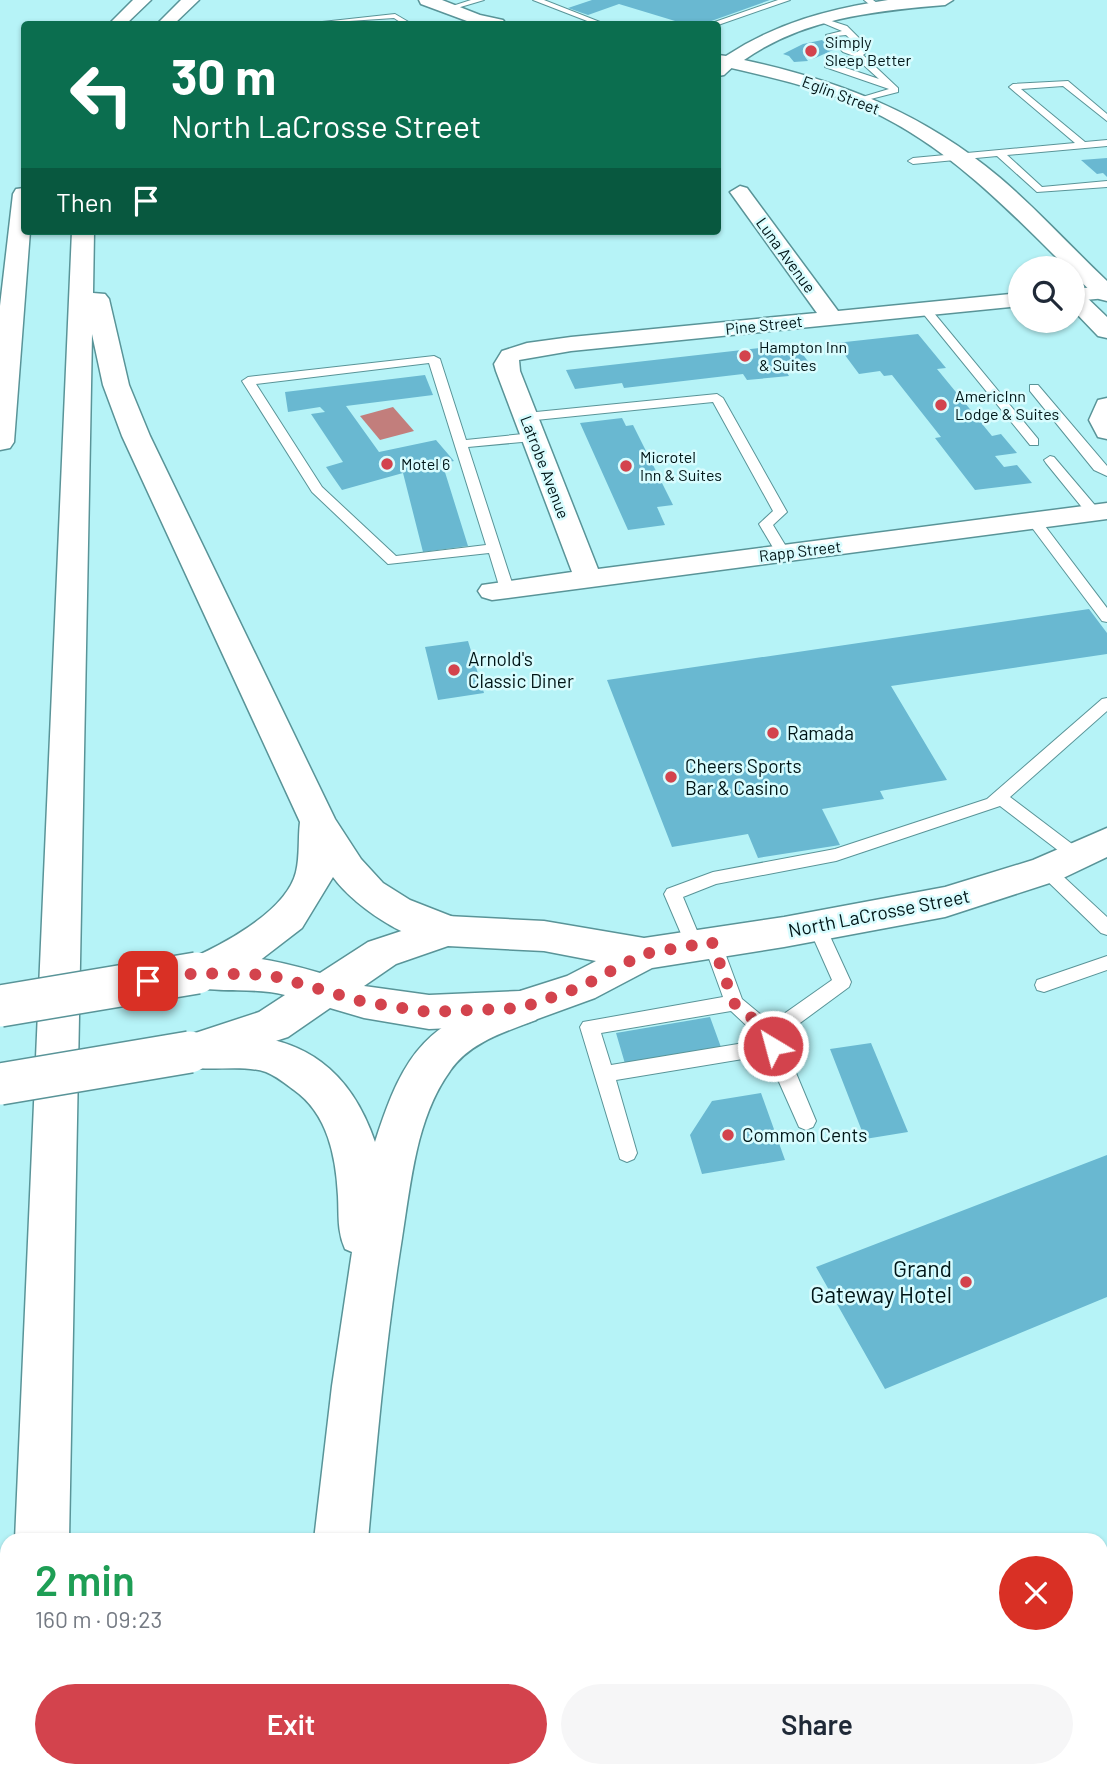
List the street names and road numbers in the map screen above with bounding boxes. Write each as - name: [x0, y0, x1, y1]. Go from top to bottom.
- street label: Eglin Street: [800, 71, 883, 118]
- street label: Luna Avenue: [753, 213, 820, 296]
- street label: Pine Street: [724, 311, 803, 338]
- street label: Latrobe Avenue: [517, 413, 574, 521]
- street label: Rapp Street: [758, 536, 842, 565]
- street label: North LaCrosse Street: [786, 884, 972, 941]

